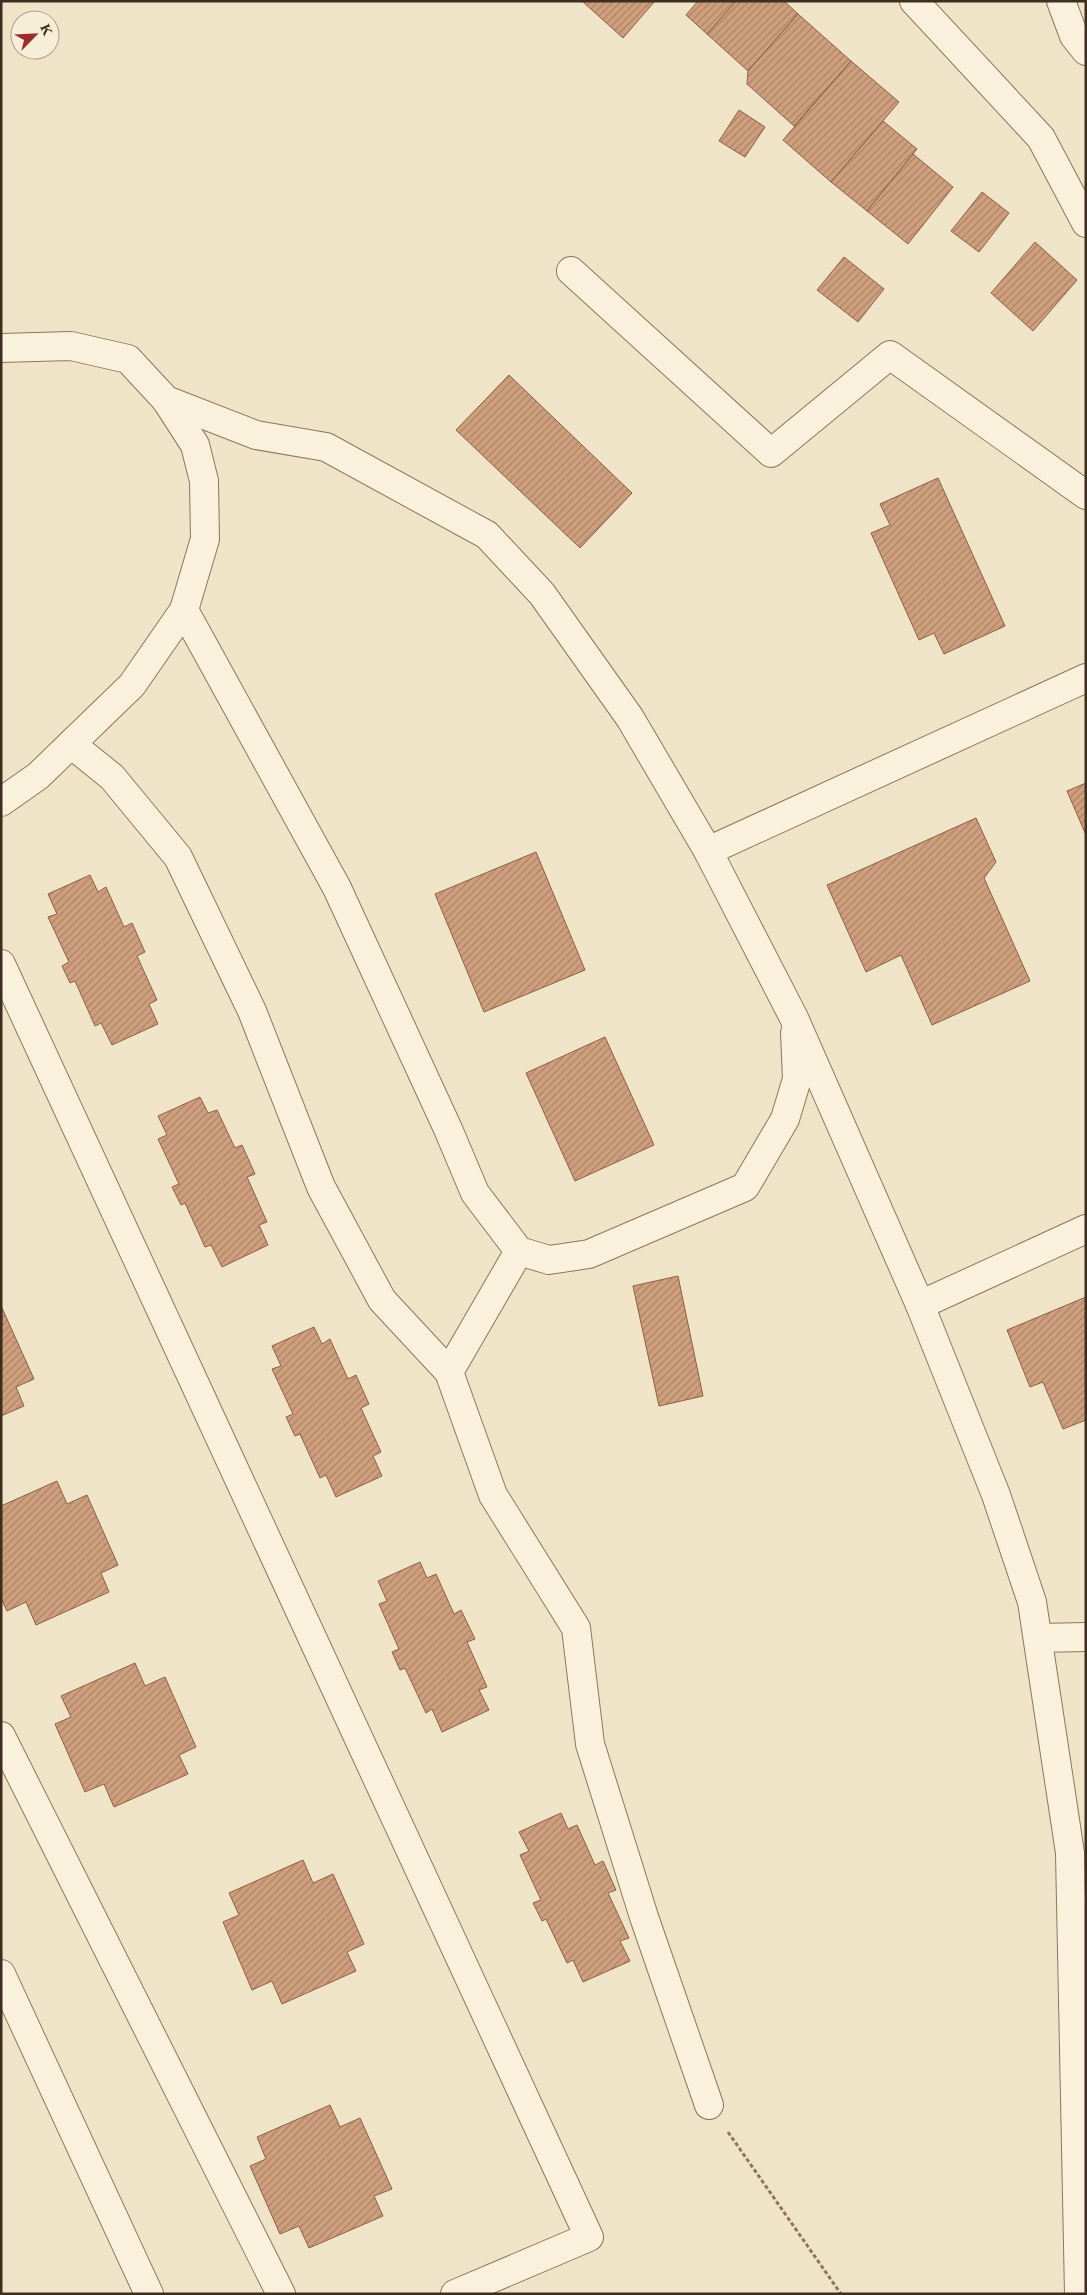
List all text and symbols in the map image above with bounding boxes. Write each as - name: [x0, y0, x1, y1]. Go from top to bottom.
- north arrow: [10, 10, 60, 60]
- text: K: [37, 22, 56, 38]

